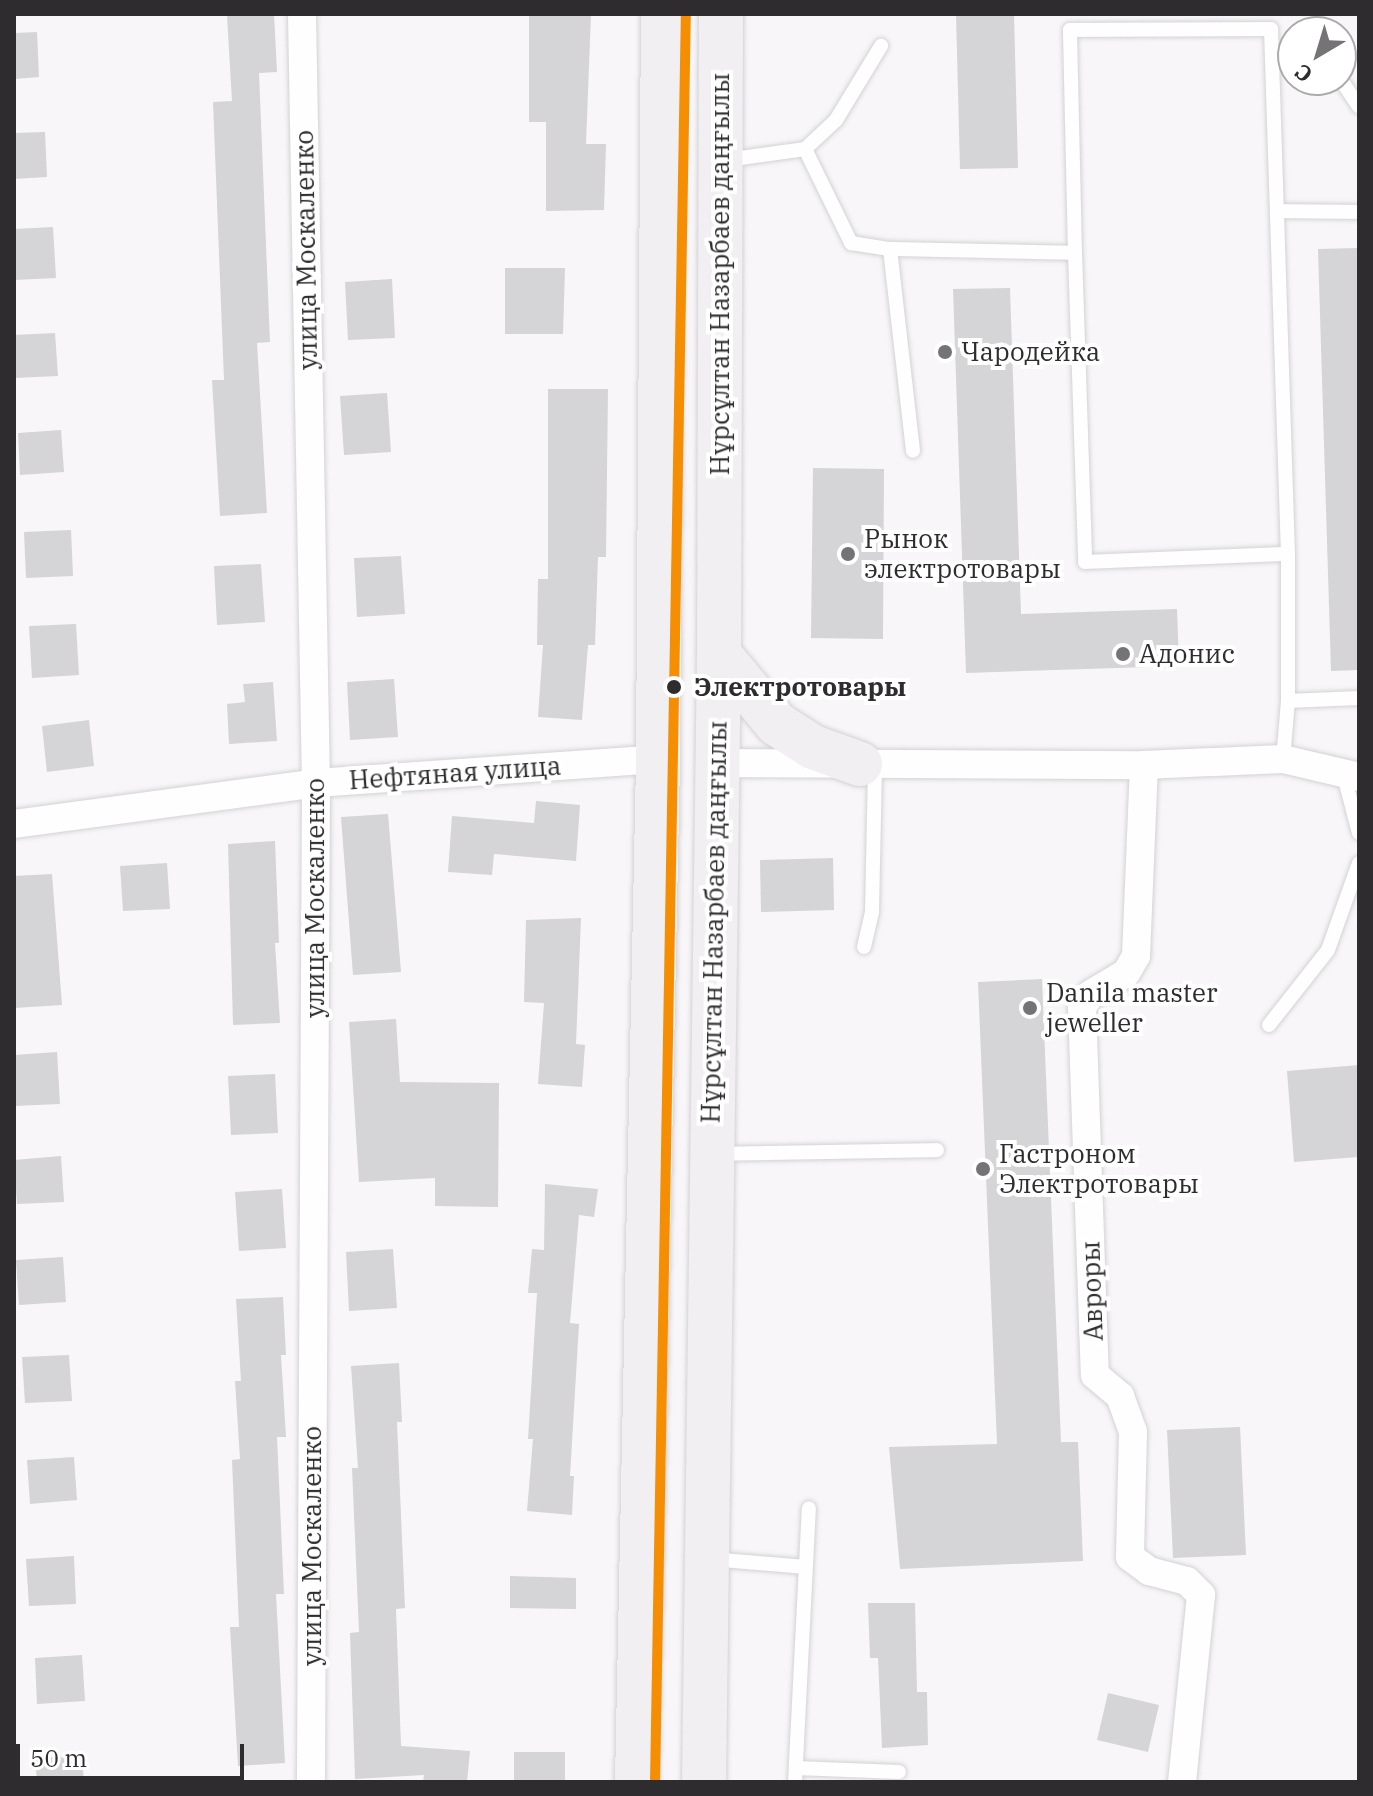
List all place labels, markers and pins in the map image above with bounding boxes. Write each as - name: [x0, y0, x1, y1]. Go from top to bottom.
- place label: Чародейка: [961, 336, 1100, 368]
- marker: Чародейка: [936, 343, 954, 361]
- place label: Рынок электротовары: [864, 523, 1061, 584]
- marker: Рынок электротовары: [839, 545, 857, 563]
- place label: Адонис: [1139, 638, 1235, 670]
- marker: Адонис: [1114, 645, 1132, 663]
- place label: Электротовары: [694, 671, 906, 703]
- marker: Электротовары: [661, 674, 687, 700]
- place label: Danila master jeweller: [1046, 977, 1217, 1038]
- marker: Danila master jeweller: [1021, 999, 1039, 1017]
- place label: Гастроном Электротовары: [999, 1138, 1199, 1200]
- marker: Гастроном Электротовары: [974, 1160, 992, 1178]

